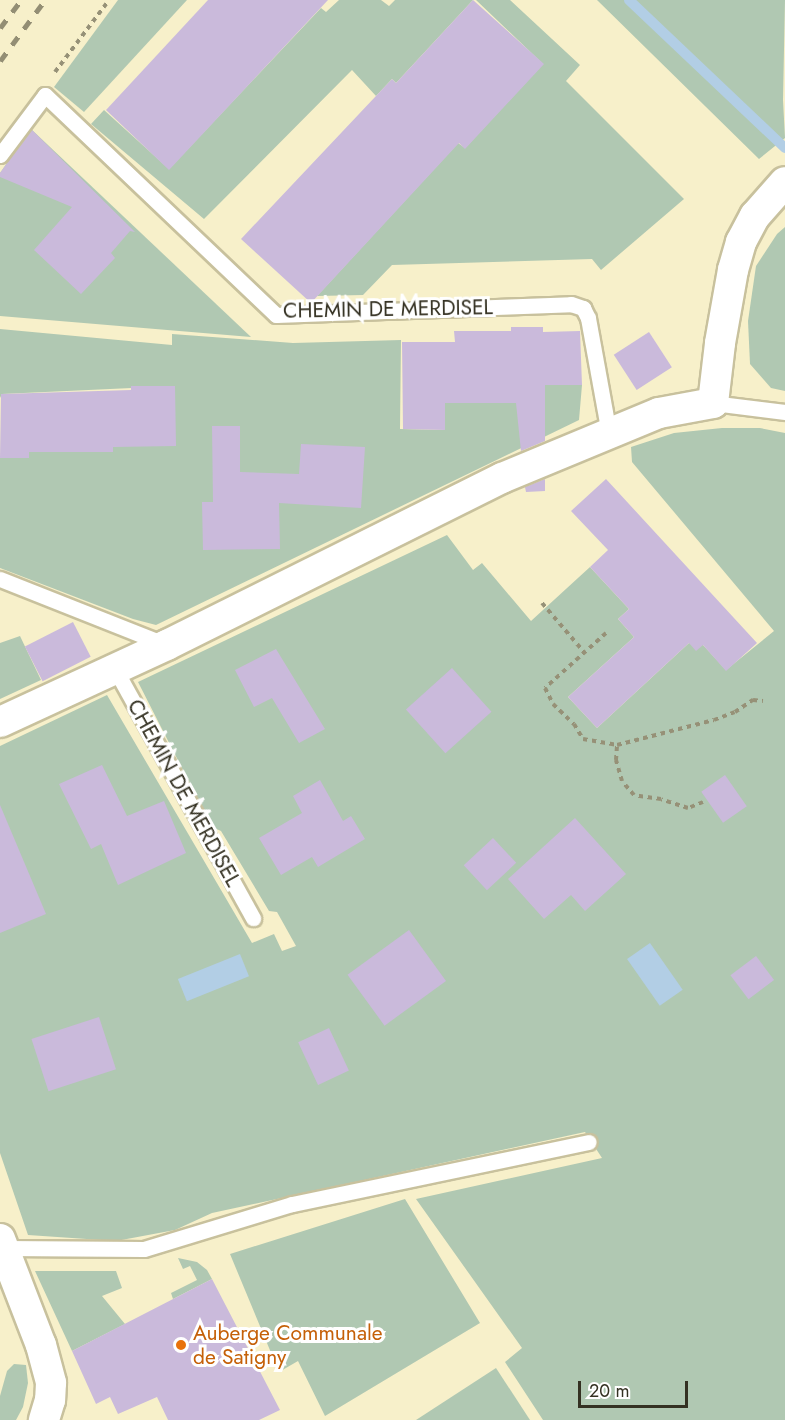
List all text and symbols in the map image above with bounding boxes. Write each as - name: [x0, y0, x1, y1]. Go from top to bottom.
- street label: CHEMIN DE MERDISEL: [283, 295, 493, 323]
- street label: CHEMIN DE MERDISEL: [122, 695, 246, 891]
- place label: Auberge Communale de Satigny: [193, 1320, 383, 1370]
- marker: Auberge Communale de Satigny: [174, 1338, 188, 1352]
- scale bar: [581, 1369, 690, 1407]
- text: 20 m: [589, 1378, 629, 1404]

